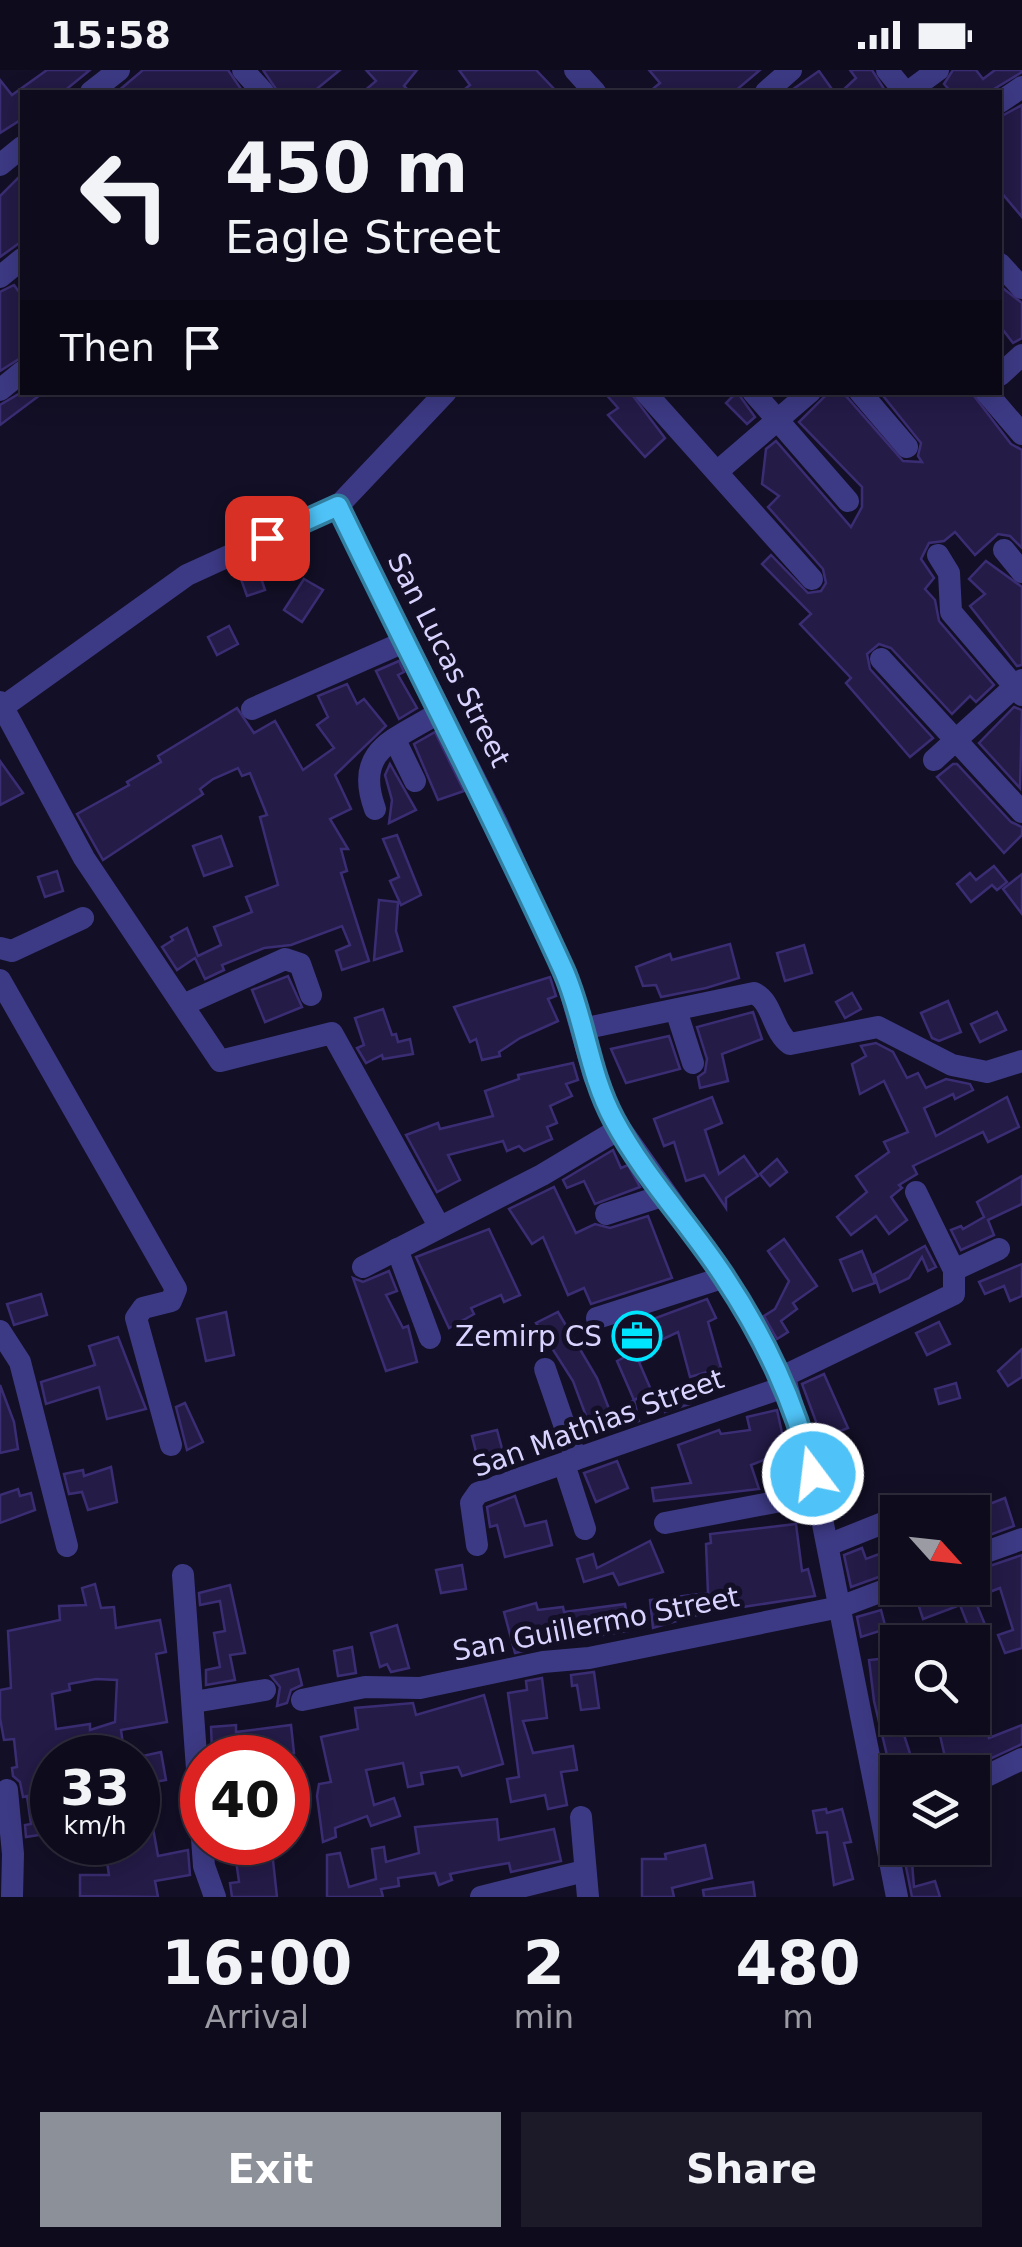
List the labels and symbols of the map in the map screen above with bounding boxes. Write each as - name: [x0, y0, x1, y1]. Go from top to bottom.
- pin: [225, 496, 310, 581]
- street label: San Lucas Street: [381, 548, 517, 772]
- office icon: Zemirp CS: [611, 1310, 663, 1362]
- place label: Zemirp CS: [455, 1320, 602, 1353]
- street label: San Mathias Street: [468, 1362, 728, 1484]
- position arrow: [761, 1422, 865, 1526]
- north arrow: [880, 1495, 990, 1605]
- street label: San Guillermo Street: [450, 1580, 742, 1668]
- speed limit sign: 40: [180, 1735, 310, 1865]

